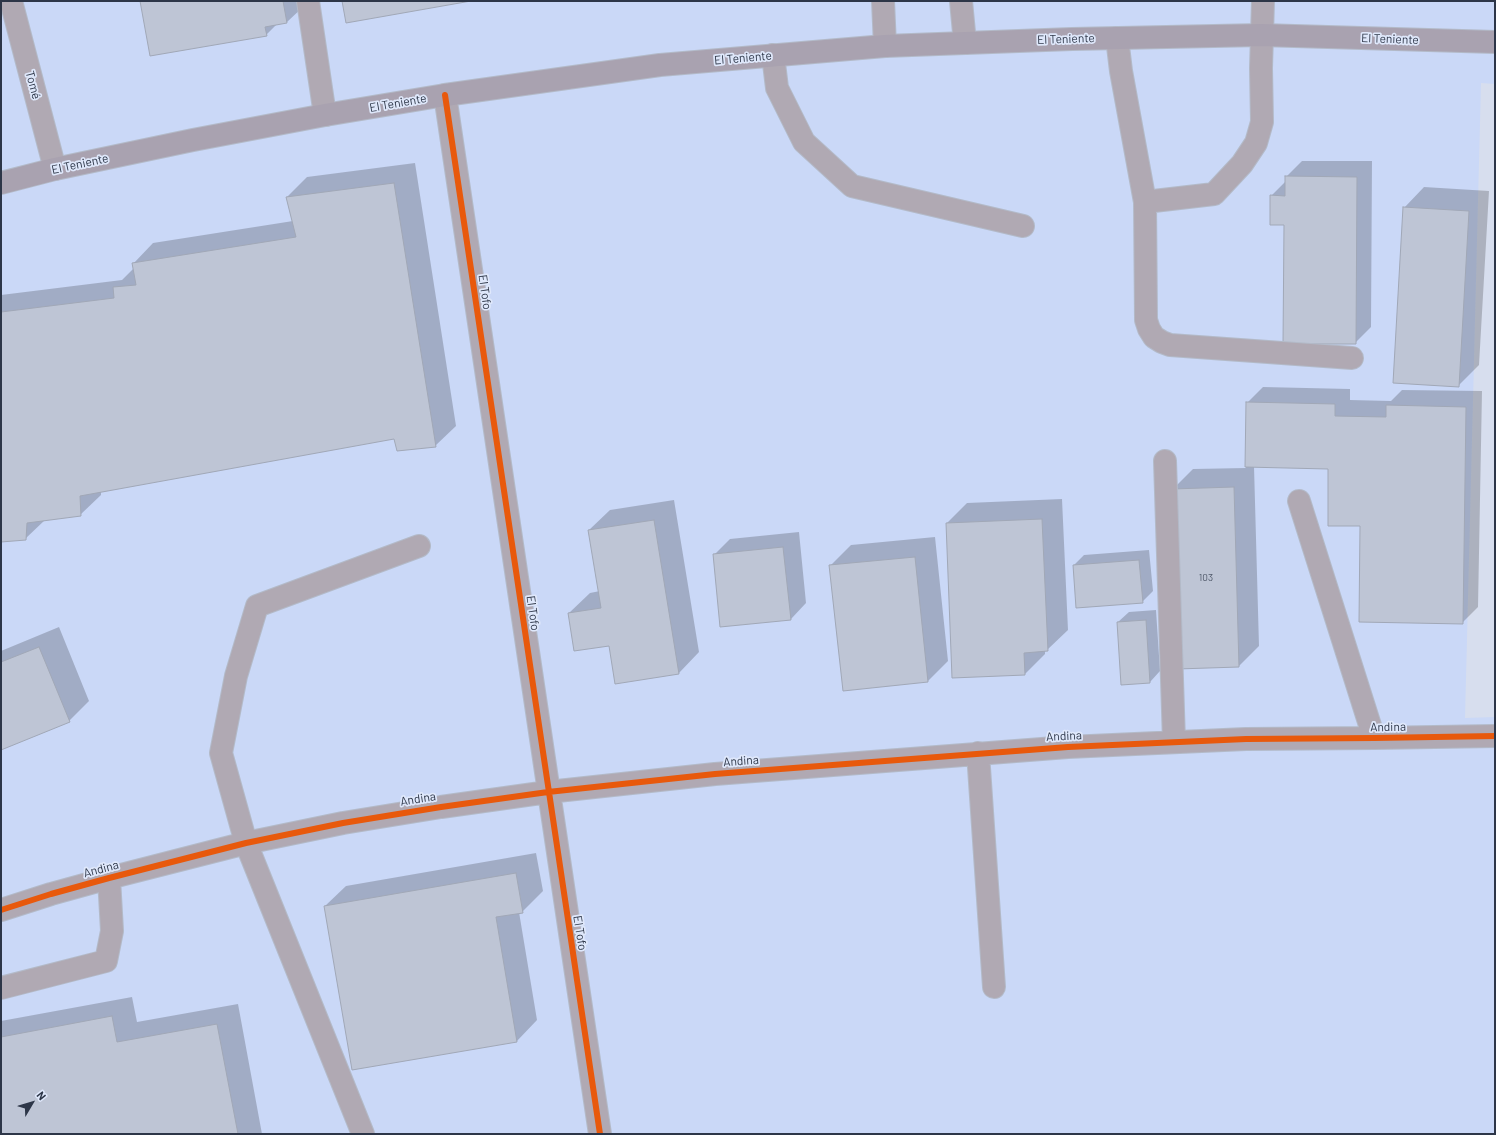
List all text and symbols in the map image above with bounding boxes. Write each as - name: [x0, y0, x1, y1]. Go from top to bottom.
- street label: El Teniente: [1037, 31, 1095, 47]
- street label: El Teniente: [1361, 31, 1419, 47]
- street label: El Teniente: [714, 48, 772, 68]
- street label: Tomé: [22, 69, 44, 101]
- street label: El Teniente: [368, 91, 428, 115]
- street label: El Teniente: [50, 151, 110, 177]
- street label: El Tofo: [475, 274, 495, 310]
- house number: 103: [1199, 572, 1213, 584]
- street label: El Tofo: [523, 595, 543, 631]
- street label: Andina: [1370, 719, 1406, 735]
- street label: Andina: [1046, 728, 1082, 744]
- street label: Andina: [723, 753, 759, 769]
- street label: Andina: [399, 789, 437, 809]
- street label: Andina: [82, 857, 120, 881]
- street label: El Tofo: [570, 915, 590, 951]
- north arrow: [12, 1083, 52, 1123]
- text: N: [34, 1088, 49, 1102]

